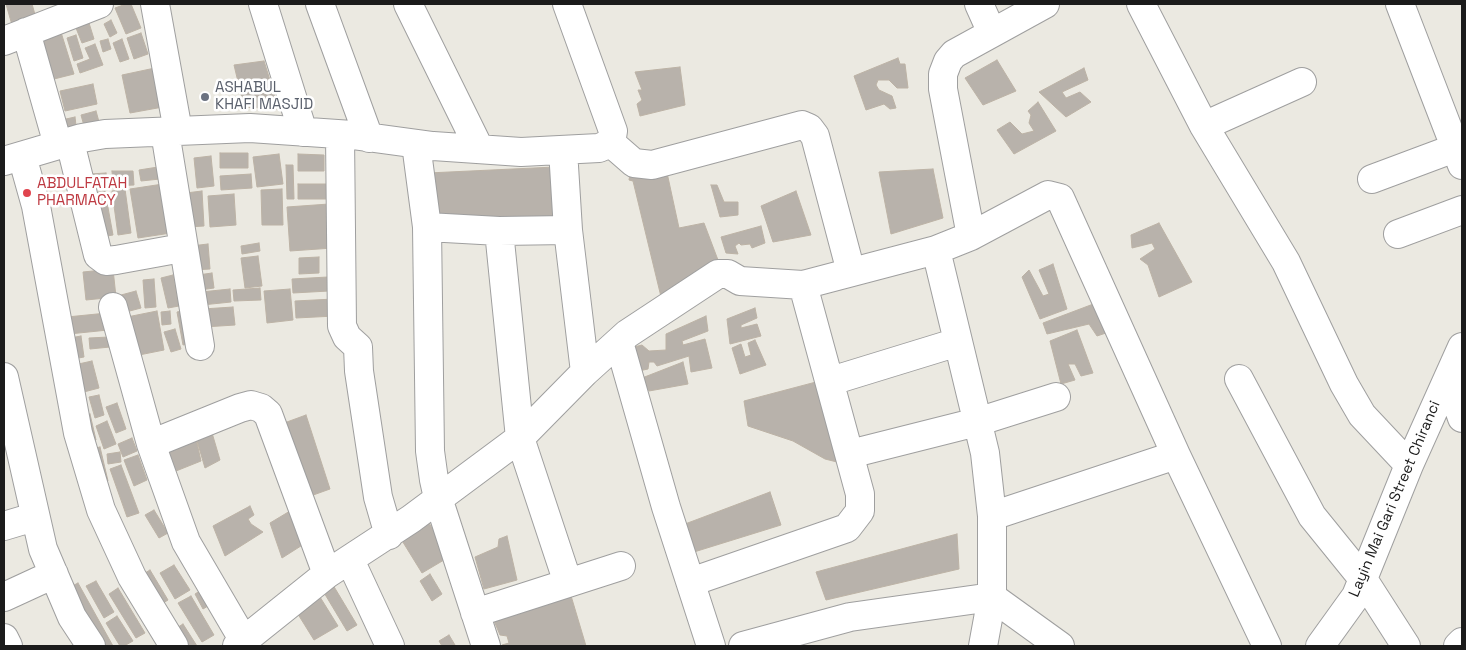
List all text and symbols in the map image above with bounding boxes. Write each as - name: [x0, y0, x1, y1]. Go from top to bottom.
- place label: ASHABUL KHAFI MASJID: [215, 79, 313, 114]
- marker: ASHABUL KHAFI MASJID: [199, 91, 211, 103]
- place label: ABDULFATAH PHARMACY: [37, 175, 127, 210]
- marker: ABDULFATAH PHARMACY: [21, 187, 33, 199]
- street label: Layin Mai Gari Street Chiranci: [1345, 398, 1445, 600]

